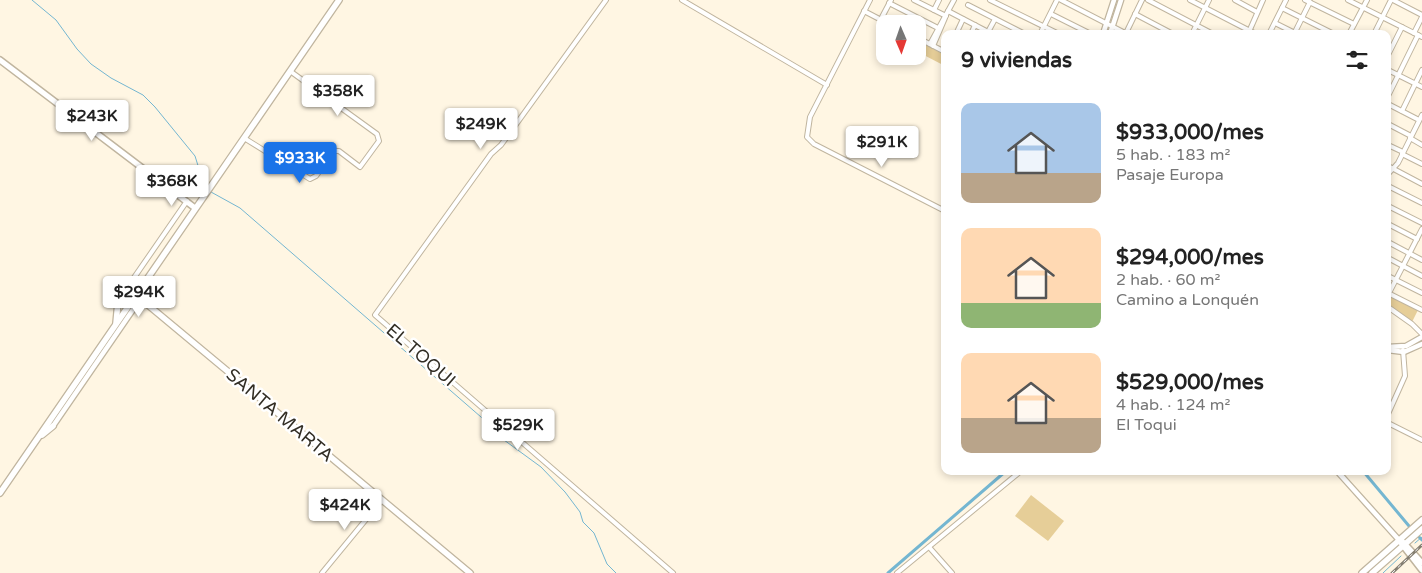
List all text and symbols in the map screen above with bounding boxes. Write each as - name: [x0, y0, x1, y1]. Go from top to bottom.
- north arrow: [876, 15, 926, 65]
- map controls: [876, 15, 926, 65]
- icon: filters: [1343, 46, 1371, 74]
- text: 9 viviendas: [961, 48, 1072, 73]
- pin: $358K: [303, 74, 373, 117]
- text: $358K: [313, 81, 363, 101]
- pin: $243K: [57, 100, 127, 142]
- text: $243K: [67, 106, 117, 126]
- pin: $249K: [446, 108, 516, 150]
- text: $249K: [456, 114, 506, 134]
- text: $933,000/mes: [1116, 120, 1264, 145]
- icon: home: [1001, 123, 1061, 183]
- pin: $291K: [847, 126, 917, 168]
- text: $291K: [857, 132, 907, 152]
- pin: $933K: [265, 142, 335, 184]
- text: 5 hab. · 183 m²: [1116, 145, 1230, 165]
- text: $933K: [275, 148, 325, 168]
- pin: $368K: [137, 164, 207, 207]
- text: Pasaje Europa: [1116, 165, 1224, 185]
- text: $368K: [147, 171, 197, 191]
- text: $294,000/mes: [1116, 245, 1264, 270]
- icon: home: [1001, 248, 1061, 308]
- text: 2 hab. · 60 m²: [1116, 270, 1220, 290]
- pin: $294K: [104, 276, 174, 318]
- text: $294K: [114, 282, 164, 302]
- text: Camino a Lonquén: [1116, 290, 1259, 310]
- street label: EL TOQUI: [382, 319, 460, 391]
- street label: SANTA MARTA: [222, 364, 338, 466]
- text: $529,000/mes: [1116, 370, 1264, 395]
- icon: home: [1001, 373, 1061, 433]
- text: 4 hab. · 124 m²: [1116, 395, 1230, 415]
- pin: $529K: [483, 408, 553, 451]
- text: $529K: [493, 415, 543, 435]
- text: El Toqui: [1116, 415, 1177, 435]
- pin: $424K: [310, 488, 380, 531]
- text: $424K: [320, 495, 370, 515]

